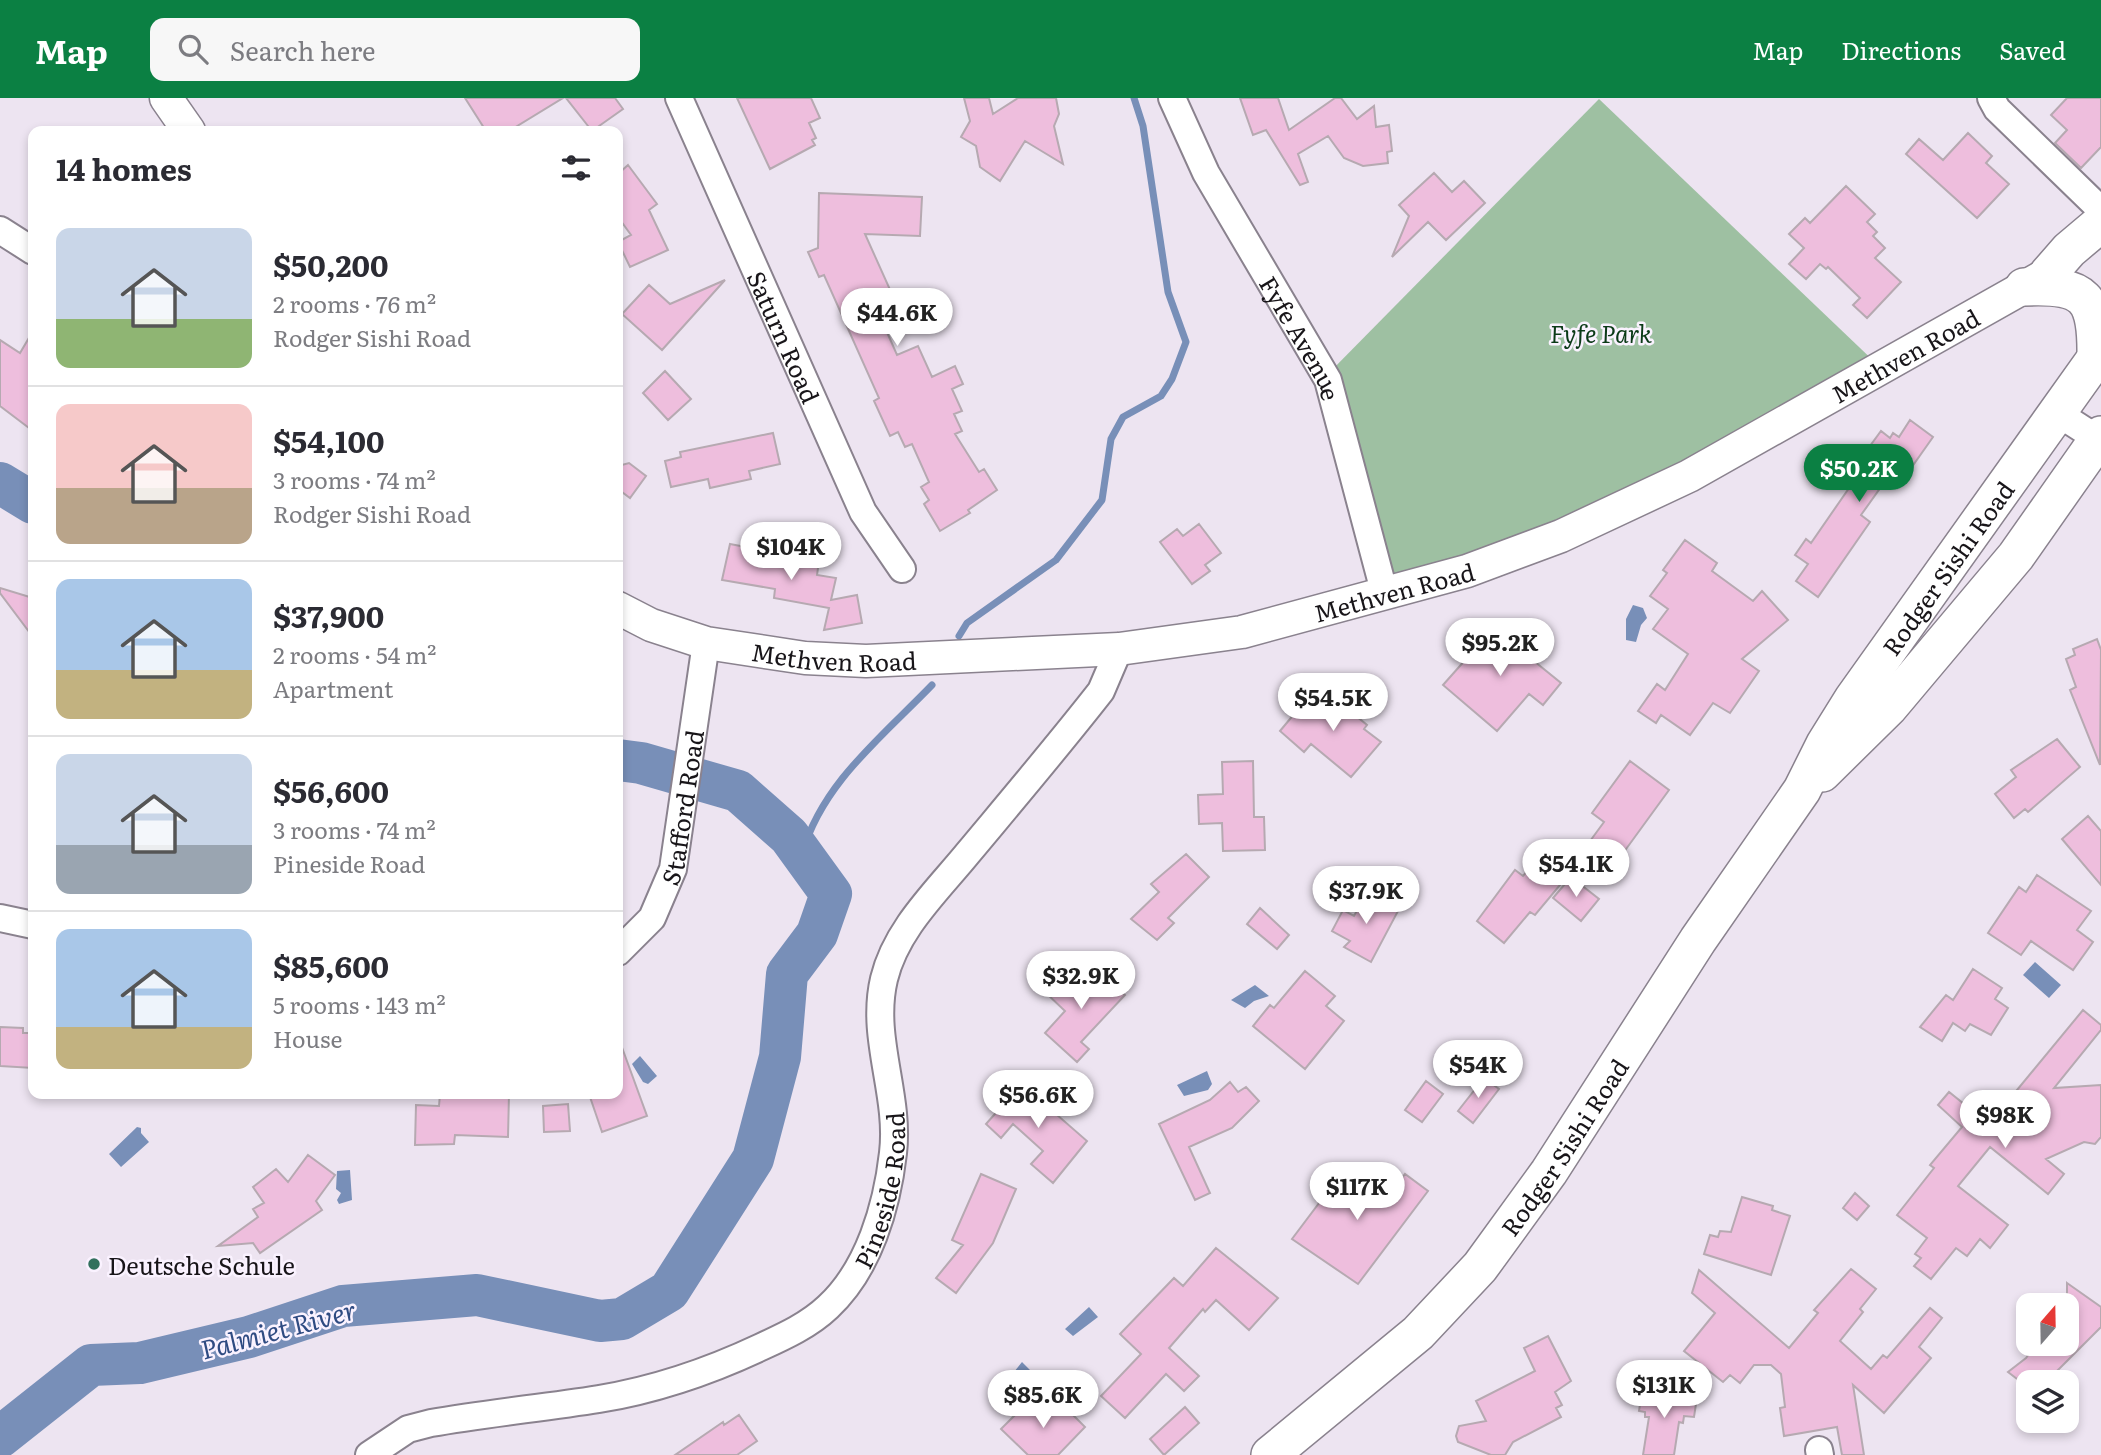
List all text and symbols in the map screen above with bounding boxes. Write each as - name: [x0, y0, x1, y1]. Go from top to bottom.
- search box: [150, 18, 640, 81]
- text: Map: [35, 25, 108, 74]
- icon: search: [174, 30, 212, 68]
- text: Search here: [230, 30, 376, 69]
- text: Map: [1752, 32, 1803, 67]
- text: Directions: [1841, 32, 1961, 67]
- text: Saved: [1999, 32, 2066, 67]
- text: 14 homes: [56, 146, 192, 190]
- icon: filters: [557, 149, 595, 187]
- text: $50,200: [273, 242, 389, 286]
- icon: home: [112, 256, 196, 340]
- street label: Saturn Road: [740, 265, 830, 408]
- street label: Fyfe Avenue: [1252, 268, 1350, 404]
- text: 2 rooms · 76 m²: [273, 286, 436, 320]
- pin: $44.6K: [840, 288, 954, 348]
- text: $44.6K: [857, 294, 937, 328]
- street label: Methven Road: [1824, 299, 1985, 410]
- park label: Fyfe Park: [1550, 315, 1653, 350]
- text: Rodger Sishi Road: [273, 320, 471, 354]
- text: $54,100: [273, 418, 384, 462]
- icon: home: [112, 432, 196, 516]
- pin: $50.2K: [1802, 444, 1916, 504]
- text: $50.2K: [1820, 450, 1898, 484]
- text: 3 rooms · 74 m²: [273, 462, 436, 496]
- street label: Rodger Sishi Road: [1872, 473, 2021, 662]
- text: Rodger Sishi Road: [273, 496, 471, 530]
- pin: $104K: [742, 522, 840, 582]
- text: $104K: [756, 528, 826, 562]
- street label: Methven Road: [1310, 552, 1478, 629]
- text: $37,900: [273, 593, 384, 637]
- icon: home: [112, 607, 196, 691]
- pin: $95.2K: [1443, 618, 1557, 678]
- text: $95.2K: [1461, 624, 1539, 658]
- street label: Methven Road: [749, 633, 917, 679]
- text: 2 rooms · 54 m²: [273, 637, 436, 671]
- text: Apartment: [273, 671, 393, 705]
- pin: $54.5K: [1276, 674, 1390, 733]
- text: $54.5K: [1294, 679, 1372, 713]
- street label: Stafford Road: [651, 727, 711, 890]
- text: $56,600: [273, 768, 389, 812]
- icon: home: [112, 782, 196, 866]
- text: 3 rooms · 74 m²: [273, 812, 436, 846]
- pin: $54.1K: [1519, 840, 1633, 899]
- text: $54.1K: [1538, 845, 1614, 879]
- text: Pineside Road: [273, 846, 425, 880]
- pin: $37.9K: [1309, 866, 1423, 926]
- text: $37.9K: [1328, 872, 1404, 906]
- text: $85,600: [273, 943, 389, 987]
- pin: $32.9K: [1024, 951, 1138, 1011]
- icon: home: [112, 957, 196, 1041]
- text: $32.9K: [1042, 957, 1120, 991]
- text: 5 rooms · 143 m²: [273, 987, 446, 1021]
- text: House: [273, 1021, 342, 1055]
- pin: $54K: [1437, 1040, 1519, 1100]
- text: $54K: [1449, 1046, 1507, 1080]
- street label: Rodger Sishi Road: [1491, 1051, 1636, 1242]
- pin: $56.6K: [981, 1070, 1095, 1130]
- text: $56.6K: [999, 1076, 1077, 1110]
- pin: $98K: [1964, 1090, 2046, 1150]
- text: $98K: [1976, 1096, 2034, 1130]
- street label: Pineside Road: [844, 1111, 912, 1274]
- pin: $117K: [1308, 1162, 1406, 1222]
- text: $117K: [1326, 1168, 1388, 1202]
- place label: Deutsche Schule: [108, 1247, 295, 1282]
- marker: Deutsche Schule: [86, 1256, 102, 1272]
- water label: Palmiet River: [196, 1288, 360, 1368]
- north arrow: [2016, 1293, 2079, 1356]
- map controls: [2016, 1293, 2079, 1433]
- pin: $131K: [1615, 1360, 1713, 1420]
- text: $131K: [1632, 1366, 1696, 1400]
- pin: $85.6K: [986, 1370, 1100, 1430]
- button: layers: [2016, 1370, 2079, 1433]
- text: $85.6K: [1004, 1376, 1082, 1410]

